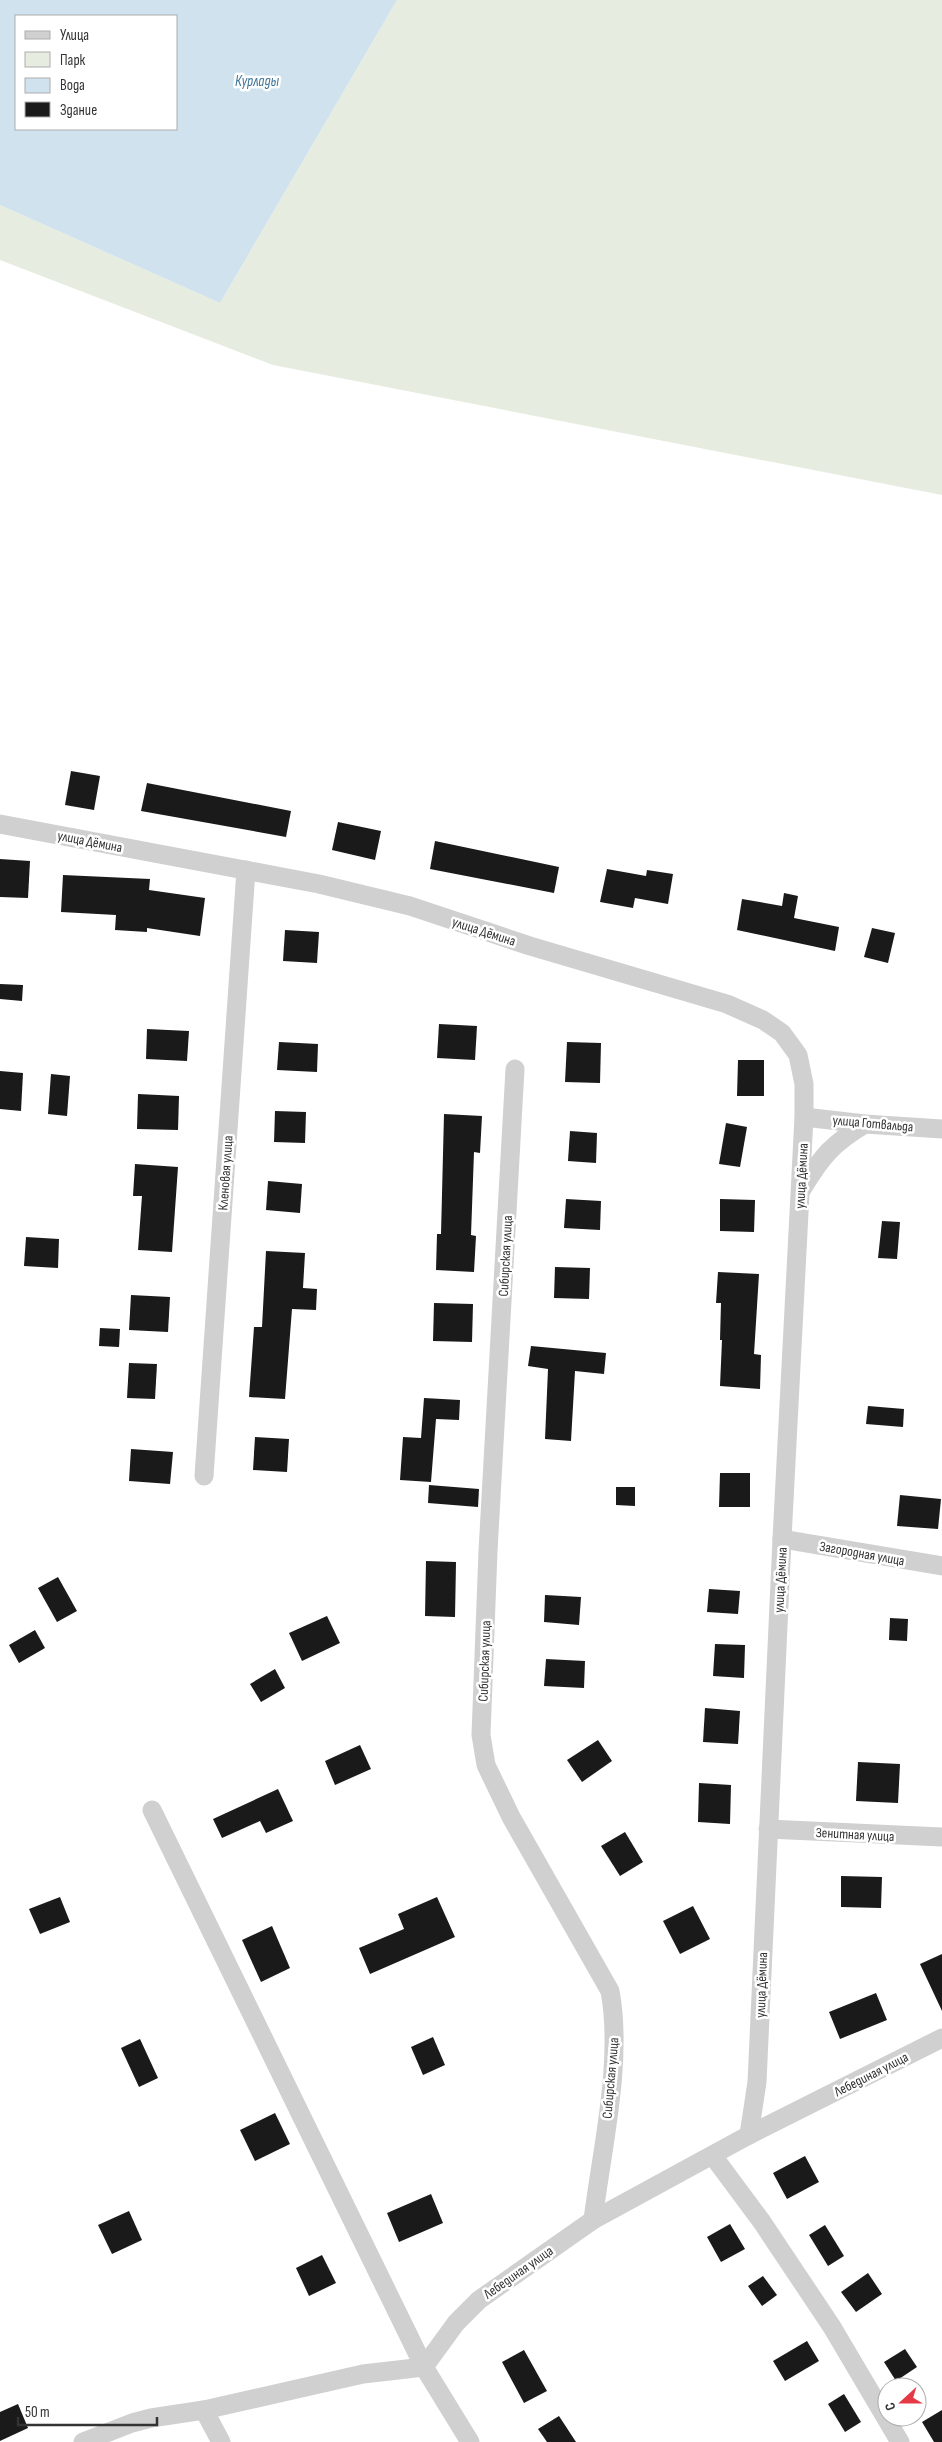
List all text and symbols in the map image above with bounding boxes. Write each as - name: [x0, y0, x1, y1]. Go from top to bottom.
- legend: [15, 15, 178, 130]
- text: Улица: [60, 26, 89, 45]
- text: Парк: [60, 51, 86, 70]
- water label: Курлады: [235, 72, 279, 91]
- text: Вода: [60, 76, 85, 95]
- text: Здание: [60, 101, 97, 120]
- street label: улица Дёмина: [56, 827, 124, 856]
- street label: улица Дёмина: [450, 913, 518, 950]
- street label: улица Готвальда: [832, 1111, 914, 1135]
- street label: Кленовая улица: [214, 1135, 237, 1211]
- street label: улица Дёмина: [791, 1143, 812, 1209]
- street label: Сибирская улица: [495, 1215, 516, 1297]
- street label: Загородная улица: [818, 1538, 906, 1569]
- street label: улица Дёмина: [770, 1547, 791, 1613]
- street label: Сибирская улица: [475, 1620, 494, 1702]
- street label: Зенитная улица: [815, 1824, 895, 1845]
- street label: улица Дёмина: [752, 1952, 771, 2018]
- street label: Сибирская улица: [598, 2037, 623, 2119]
- street label: Лебединая улица: [830, 2048, 911, 2101]
- street label: Лебединая улица: [479, 2242, 556, 2303]
- north arrow: [877, 2377, 927, 2427]
- scale bar: [18, 2394, 156, 2426]
- text: С: [881, 2400, 900, 2413]
- text: 50 m: [25, 2403, 50, 2422]

